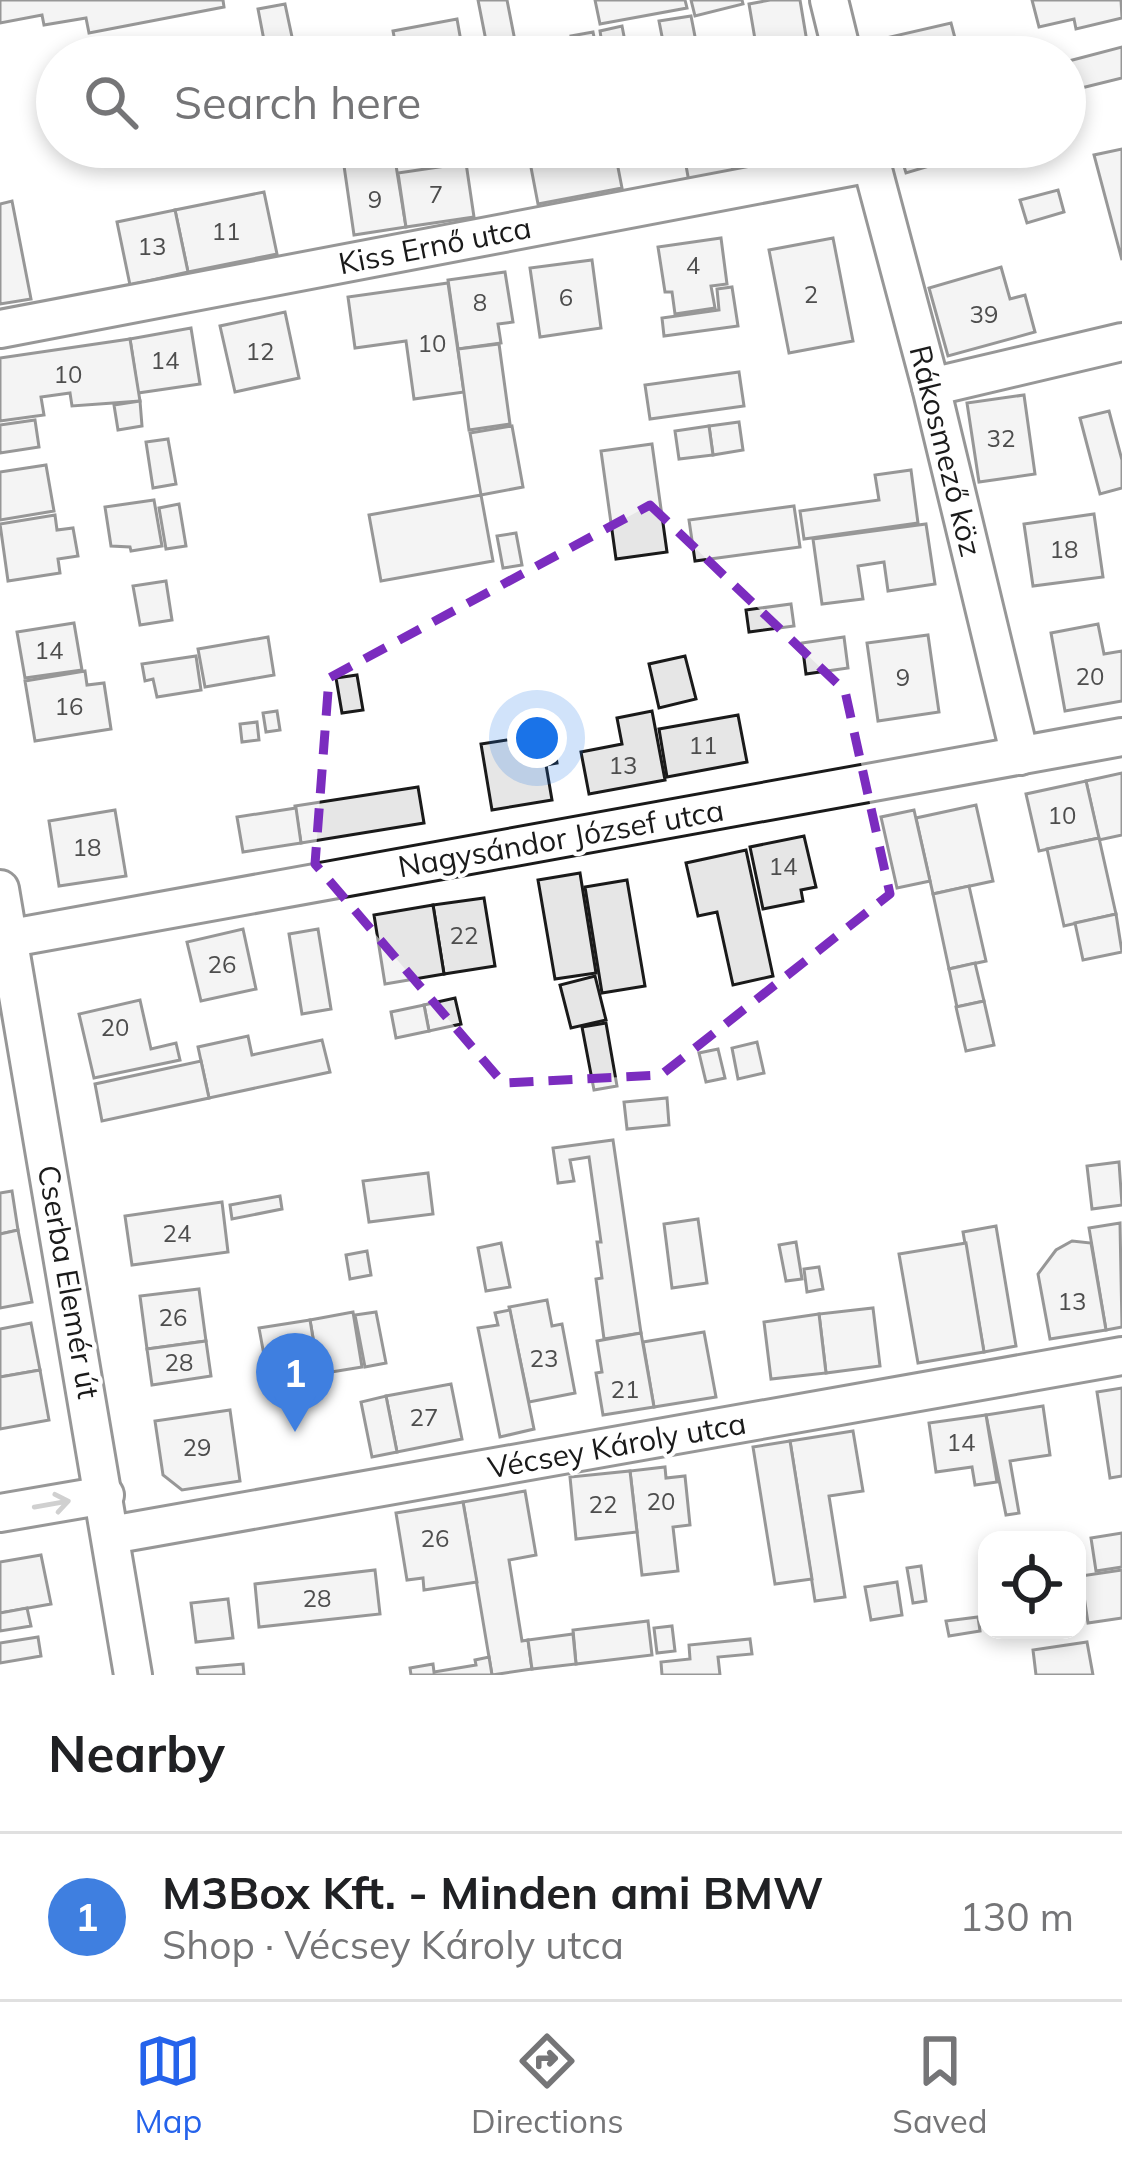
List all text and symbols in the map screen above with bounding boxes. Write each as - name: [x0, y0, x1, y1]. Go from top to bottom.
- search box: [36, 36, 1086, 168]
- icon: search: [78, 69, 144, 135]
- text: Search here: [174, 74, 421, 130]
- house number: 7: [429, 179, 443, 209]
- house number: 9: [368, 184, 382, 214]
- street label: Kiss Ernő utca: [335, 208, 534, 282]
- house number: 11: [212, 216, 240, 246]
- house number: 13: [138, 231, 166, 261]
- house number: 4: [686, 250, 700, 280]
- house number: 2: [804, 279, 818, 309]
- house number: 6: [559, 282, 573, 312]
- house number: 8: [473, 287, 487, 317]
- house number: 39: [970, 299, 998, 329]
- house number: 10: [418, 328, 446, 358]
- house number: 12: [246, 336, 274, 366]
- street label: Rákosmező köz: [901, 341, 991, 560]
- house number: 14: [151, 345, 179, 375]
- house number: 10: [54, 359, 82, 389]
- house number: 32: [987, 423, 1015, 453]
- house number: 18: [1050, 534, 1078, 564]
- house number: 14: [35, 635, 63, 665]
- house number: 20: [1076, 661, 1104, 691]
- house number: 9: [896, 662, 910, 692]
- house number: 16: [55, 691, 83, 721]
- your location: [507, 708, 567, 768]
- house number: 11: [689, 730, 717, 760]
- house number: 13: [609, 750, 637, 780]
- street label: Nagysándor József utca: [395, 791, 727, 885]
- house number: 10: [1048, 800, 1076, 830]
- house number: 18: [73, 832, 101, 862]
- house number: 14: [769, 851, 797, 881]
- house number: 22: [450, 920, 478, 950]
- house number: 26: [208, 949, 236, 979]
- house number: 20: [101, 1012, 129, 1042]
- street label: Cserba Elemér út: [30, 1162, 108, 1402]
- house number: 24: [163, 1218, 191, 1248]
- house number: 13: [1058, 1286, 1086, 1316]
- house number: 26: [159, 1302, 187, 1332]
- pin: 1: [256, 1333, 334, 1432]
- house number: 23: [530, 1343, 558, 1373]
- house number: 28: [165, 1347, 193, 1377]
- house number: 21: [611, 1374, 639, 1404]
- house number: 27: [410, 1402, 438, 1432]
- street label: Vécsey Károly utca: [485, 1404, 749, 1486]
- house number: 14: [947, 1427, 975, 1457]
- house number: 29: [183, 1432, 211, 1462]
- house number: 20: [647, 1486, 675, 1516]
- house number: 22: [589, 1489, 617, 1519]
- one-way arrow: [32, 1492, 71, 1514]
- house number: 26: [421, 1523, 449, 1553]
- map controls: [978, 1531, 1086, 1639]
- button: locate: [978, 1531, 1086, 1639]
- house number: 28: [303, 1583, 331, 1613]
- text: Nearby: [48, 1721, 225, 1785]
- text: M3Box Kft. - Minden ami BMW: [162, 1864, 824, 1920]
- text: 1: [75, 1892, 99, 1941]
- text: 130 m: [959, 1892, 1074, 1941]
- text: Shop · Vécsey Károly utca: [162, 1920, 624, 1969]
- tab: Map: [134, 2028, 202, 2141]
- tab: Directions: [471, 2028, 624, 2141]
- tab: Saved: [892, 2028, 988, 2141]

